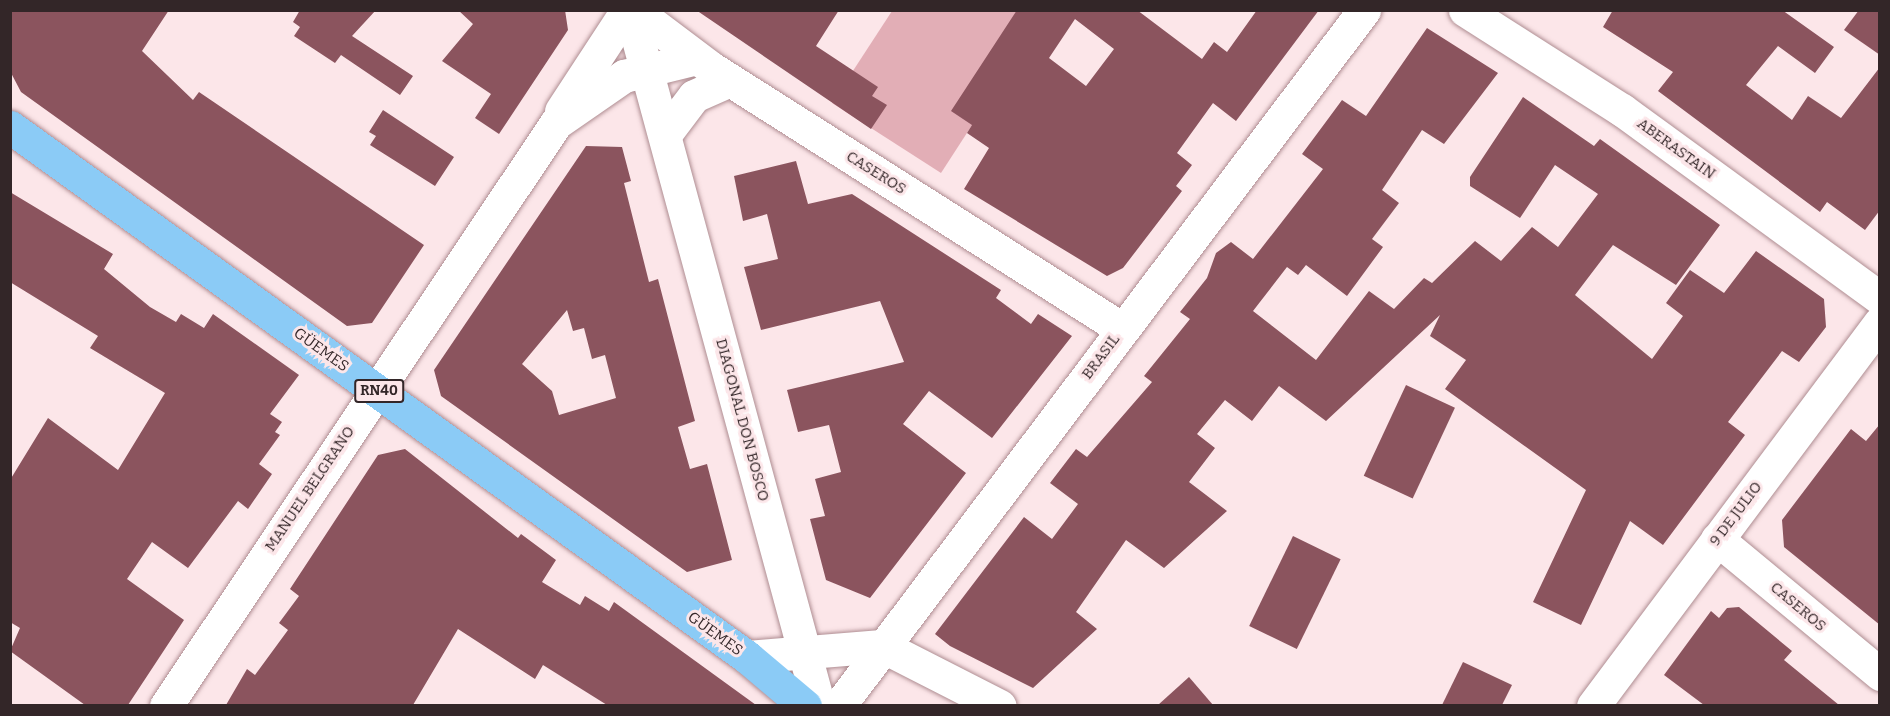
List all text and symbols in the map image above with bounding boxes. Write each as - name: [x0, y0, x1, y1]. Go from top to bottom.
- street label: ABERASTAIN: [1633, 115, 1719, 183]
- street label: CASEROS: [843, 148, 909, 198]
- street label: GÜEMES: [290, 324, 352, 376]
- street label: BRASIL: [1078, 331, 1124, 383]
- street label: DIAGONAL DON BOSCO: [712, 337, 772, 503]
- road number: RN40: [354, 380, 404, 402]
- street label: MANUEL BELGRANO: [261, 423, 359, 555]
- street label: 9 DE JULIO: [1706, 478, 1766, 550]
- street label: CASEROS: [1767, 579, 1829, 635]
- street label: GÜEMES: [684, 608, 746, 660]

